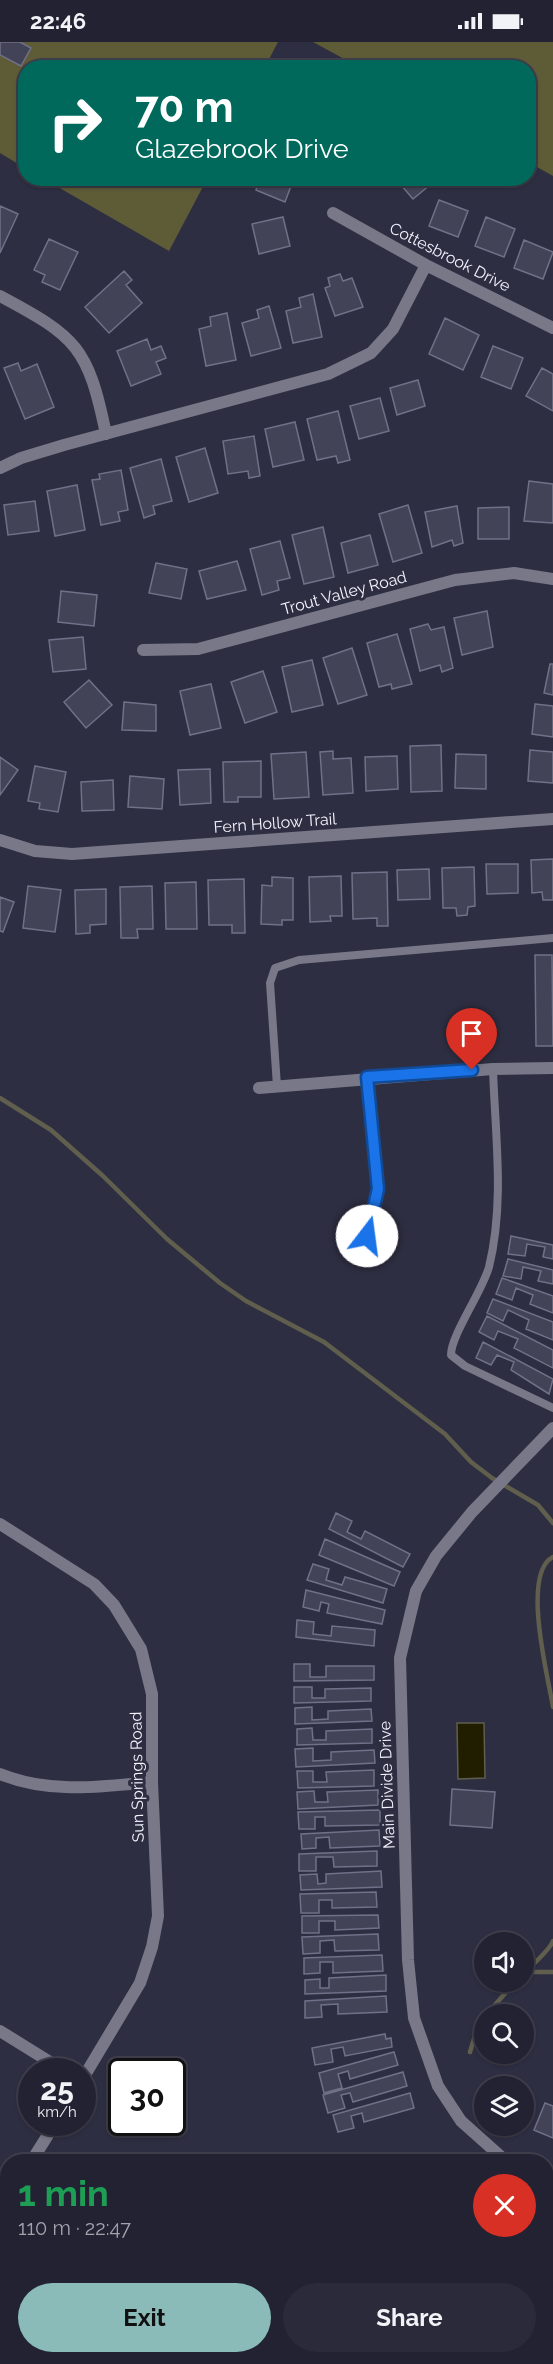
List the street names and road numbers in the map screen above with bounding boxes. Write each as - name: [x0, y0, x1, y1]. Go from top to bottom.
- street label: Cottesbrook Drive: [386, 218, 514, 296]
- street label: Trout Valley Road: [279, 567, 409, 619]
- street label: Fern Hollow Trail: [213, 809, 338, 837]
- street label: Sun Springs Road: [126, 1711, 148, 1843]
- street label: Main Divide Drive: [375, 1721, 399, 1849]

